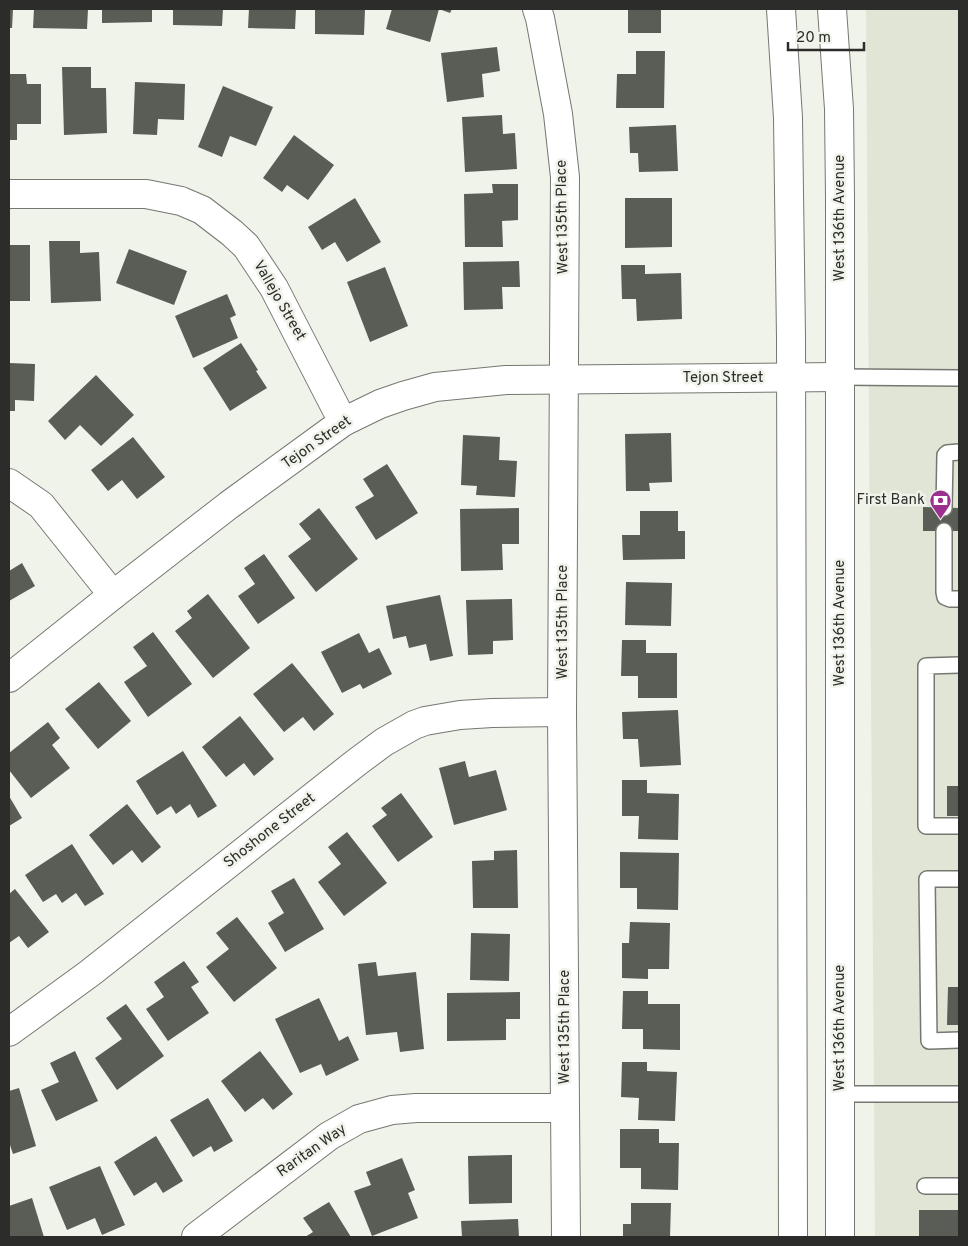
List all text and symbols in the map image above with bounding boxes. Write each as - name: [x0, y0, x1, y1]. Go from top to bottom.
- scale bar: [788, 20, 864, 52]
- text: 20 m: [796, 29, 831, 48]
- street label: West 136th Avenue: [831, 155, 850, 281]
- street label: West 135th Place: [552, 159, 574, 275]
- street label: Vallejo Street: [248, 257, 310, 345]
- street label: Tejon Street: [683, 369, 763, 388]
- street label: Tejon Street: [278, 412, 356, 474]
- bank icon: First Bank: [929, 488, 953, 519]
- place label: First Bank: [857, 491, 925, 510]
- street label: West 136th Avenue: [831, 560, 850, 686]
- street label: West 135th Place: [554, 565, 573, 679]
- street label: Shoshone Street: [220, 789, 320, 873]
- street label: West 136th Avenue: [831, 965, 850, 1091]
- street label: West 135th Place: [556, 970, 575, 1084]
- street label: Raritan Way: [273, 1120, 351, 1182]

